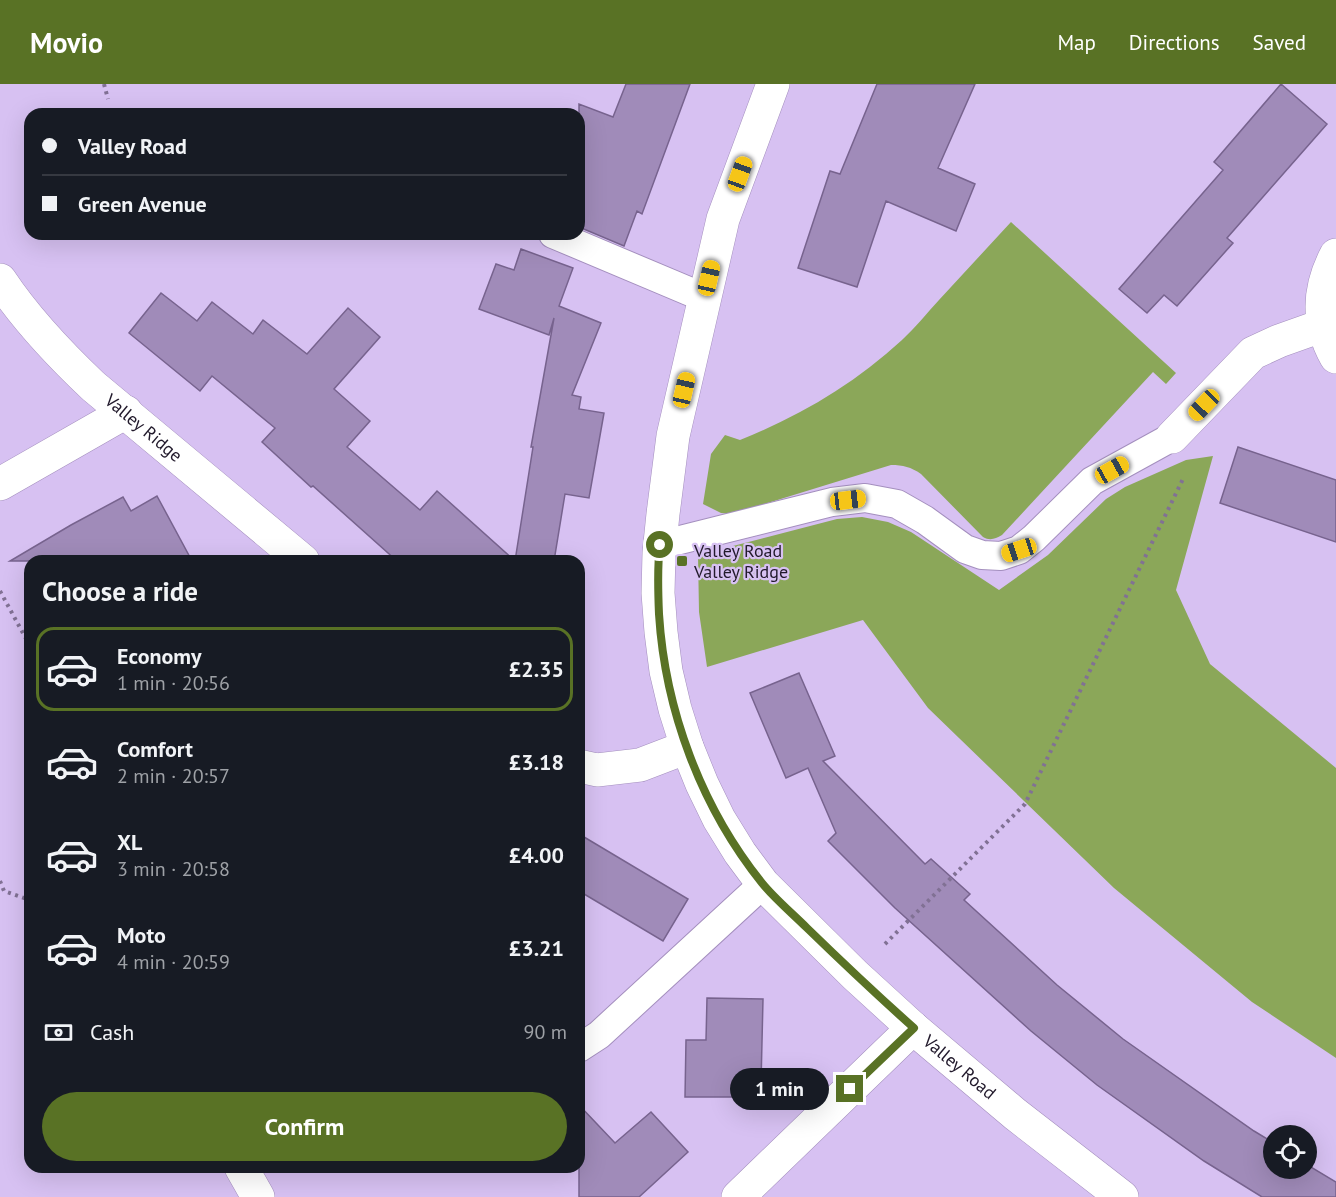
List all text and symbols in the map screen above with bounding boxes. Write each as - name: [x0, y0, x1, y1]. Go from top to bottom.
- text: Movio: [30, 24, 103, 61]
- text: Map: [1057, 29, 1096, 56]
- text: Directions: [1129, 29, 1220, 56]
- text: Saved: [1253, 29, 1306, 56]
- text: Valley Road: [78, 132, 187, 160]
- car: [725, 154, 755, 194]
- text: Green Avenue: [78, 190, 207, 218]
- car: [696, 258, 722, 298]
- car: [671, 370, 697, 410]
- car: [1185, 386, 1223, 424]
- street label: Valley Ridge: [99, 388, 187, 467]
- car: [1092, 453, 1132, 487]
- car: [829, 489, 867, 511]
- route start: [646, 531, 673, 558]
- car: [999, 536, 1039, 564]
- place label: Valley Road Valley Ridge: [693, 539, 788, 583]
- marker: Valley Road Valley Ridge: [675, 554, 689, 568]
- text: Choose a ride: [42, 574, 198, 608]
- icon: car: [45, 642, 99, 696]
- text: Economy: [117, 642, 201, 670]
- text: £2.35: [509, 655, 564, 683]
- text: 1 min · 20:56: [117, 670, 230, 696]
- icon: car: [45, 735, 99, 789]
- text: Comfort: [117, 735, 193, 763]
- text: £3.18: [509, 748, 564, 776]
- text: 2 min · 20:57: [117, 763, 230, 789]
- icon: car: [45, 828, 99, 882]
- text: XL: [117, 828, 142, 856]
- text: £4.00: [509, 841, 564, 869]
- text: 3 min · 20:58: [117, 856, 230, 882]
- icon: car: [45, 921, 99, 975]
- text: Moto: [117, 921, 166, 949]
- text: £3.21: [509, 934, 564, 962]
- text: 4 min · 20:59: [117, 949, 230, 975]
- icon: cash: [42, 1016, 75, 1049]
- text: Cash: [90, 1018, 134, 1046]
- text: 90 m: [524, 1019, 567, 1045]
- street label: Valley Road: [918, 1029, 1001, 1104]
- callout: 1 min: [730, 1068, 829, 1110]
- route end: [836, 1075, 863, 1102]
- text: 1 min: [755, 1076, 804, 1102]
- button: Confirm: [42, 1092, 567, 1161]
- map controls: [1263, 1125, 1317, 1179]
- button: locate: [1263, 1125, 1317, 1179]

